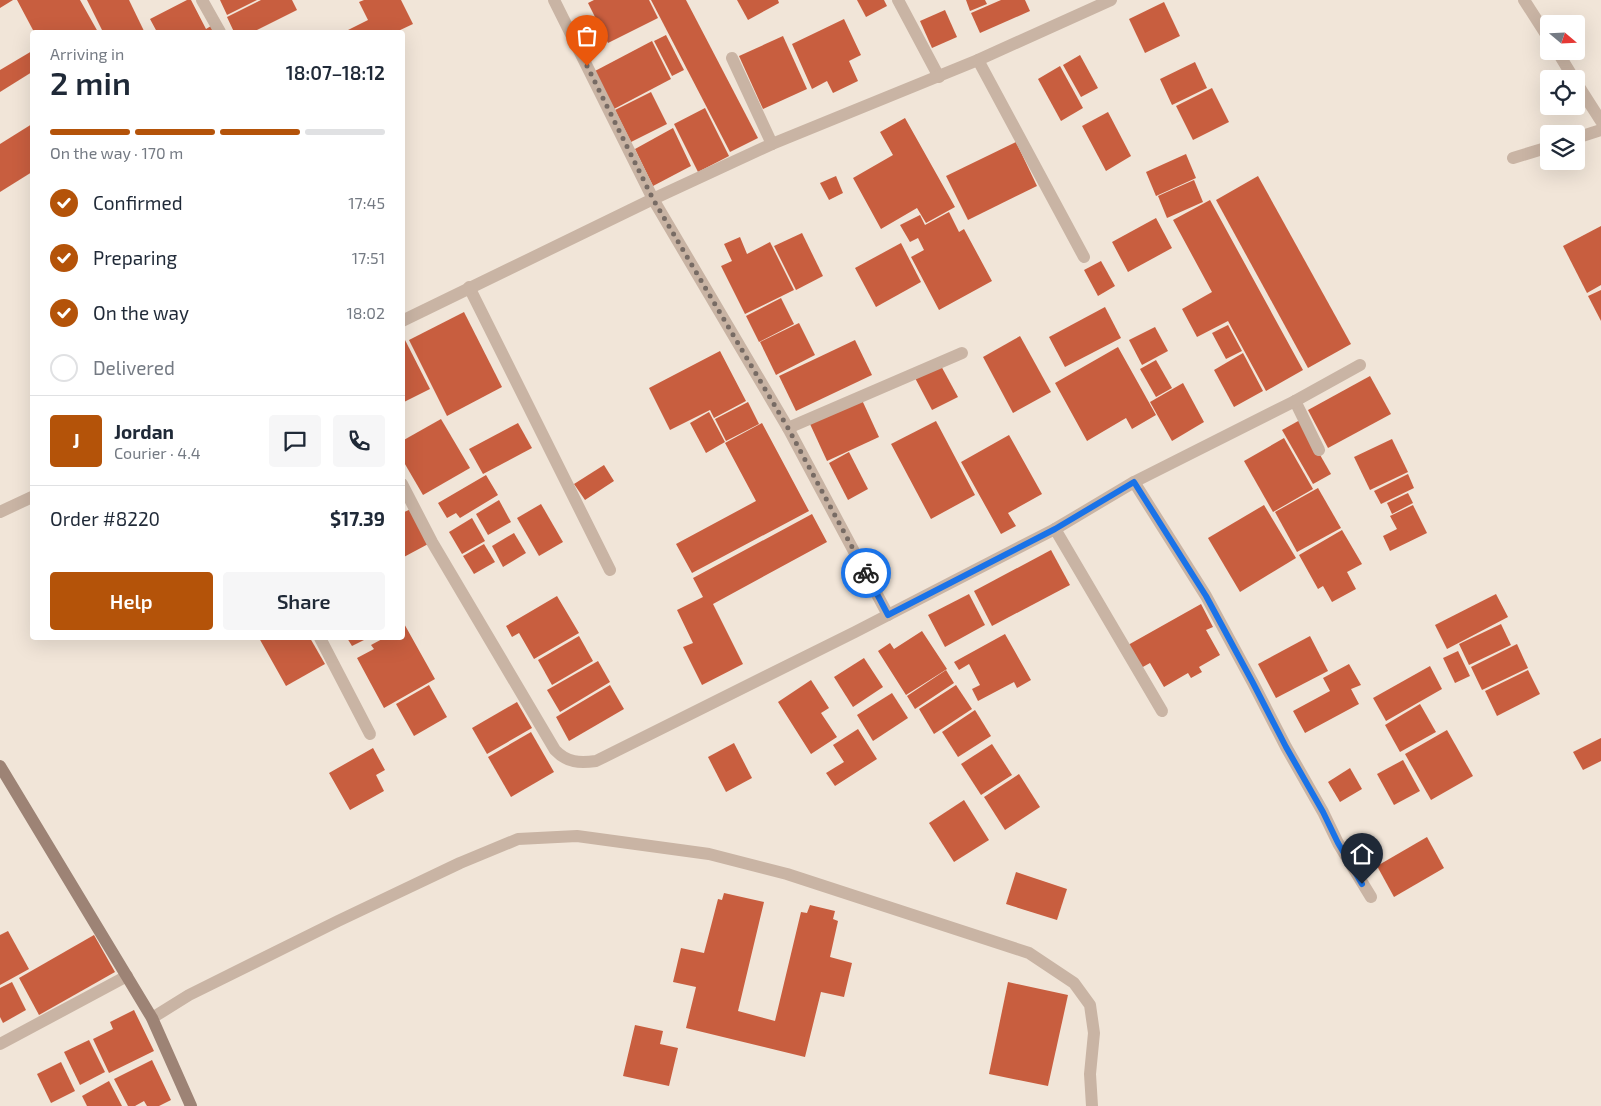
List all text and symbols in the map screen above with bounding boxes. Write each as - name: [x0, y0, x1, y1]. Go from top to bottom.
- pin: [566, 15, 608, 66]
- north arrow: [1540, 15, 1585, 60]
- map controls: [1540, 15, 1585, 170]
- icon: bag: [573, 22, 601, 50]
- text: Arriving in: [50, 44, 124, 63]
- text: 18:07–18:12: [286, 61, 385, 84]
- text: 2 min: [50, 63, 131, 101]
- button: locate: [1540, 70, 1585, 115]
- button: layers: [1540, 125, 1585, 170]
- text: On the way · 170 m: [50, 143, 183, 162]
- icon: check: [50, 189, 78, 217]
- text: Confirmed: [93, 191, 183, 214]
- text: 17:45: [348, 193, 385, 212]
- icon: check: [50, 244, 78, 272]
- text: Preparing: [93, 246, 177, 269]
- text: 17:51: [352, 248, 385, 267]
- icon: check: [50, 299, 78, 327]
- text: On the way: [93, 301, 189, 324]
- text: 18:02: [347, 303, 385, 322]
- text: Delivered: [93, 356, 175, 379]
- button: chat: [269, 415, 321, 467]
- button: phone: [333, 415, 385, 467]
- text: Jordan: [114, 420, 174, 443]
- text: J: [72, 429, 80, 452]
- text: Courier · 4.4: [114, 443, 201, 462]
- text: Order #8220: [50, 507, 160, 530]
- text: $17.39: [330, 507, 385, 530]
- courier: [841, 548, 891, 598]
- icon: bike: [852, 559, 880, 587]
- button: Help: [50, 572, 213, 630]
- button: Share: [223, 572, 385, 630]
- pin: [1341, 833, 1383, 884]
- icon: home: [1348, 840, 1376, 868]

